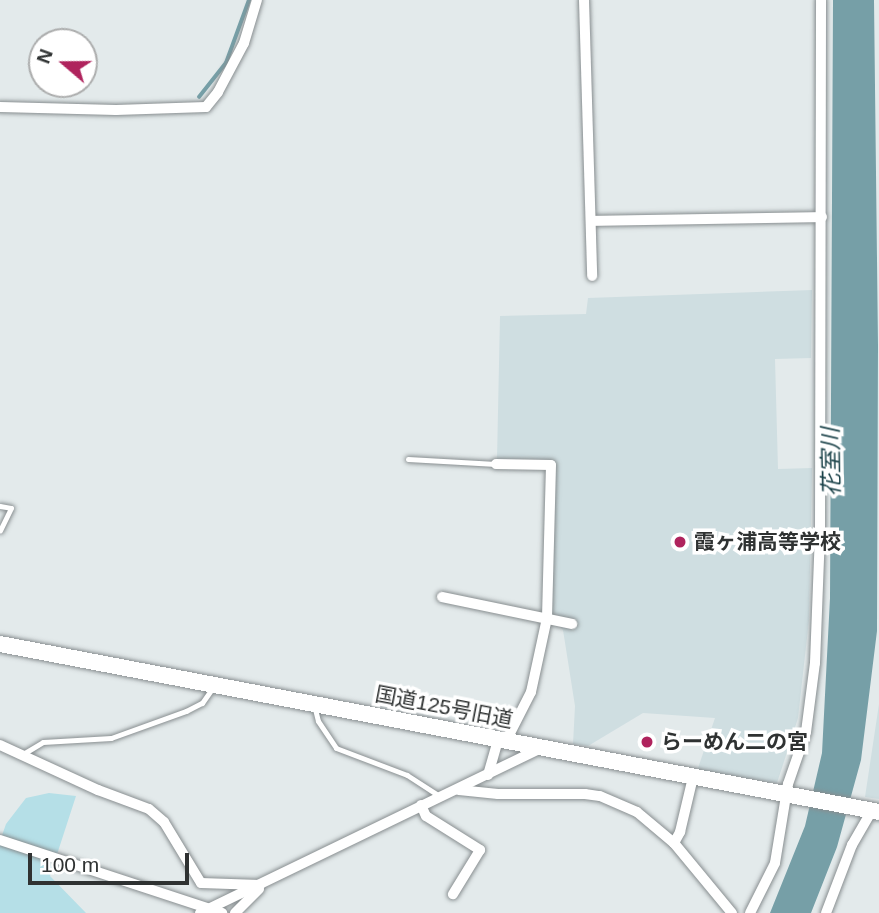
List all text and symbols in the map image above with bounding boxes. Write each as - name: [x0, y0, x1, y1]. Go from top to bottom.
- north arrow: [28, 28, 98, 98]
- text: N: [32, 46, 57, 66]
- water label: 花室川: [817, 427, 845, 497]
- place label: 霞ヶ浦高等学校: [694, 529, 841, 555]
- marker: 霞ヶ浦高等学校: [672, 534, 688, 550]
- street label: 国道125号旧道: [373, 681, 515, 733]
- place label: らーめん二の宮: [661, 729, 808, 755]
- marker: らーめん二の宮: [639, 734, 655, 750]
- scale bar: [32, 839, 192, 883]
- text: 100 m: [41, 853, 99, 876]

